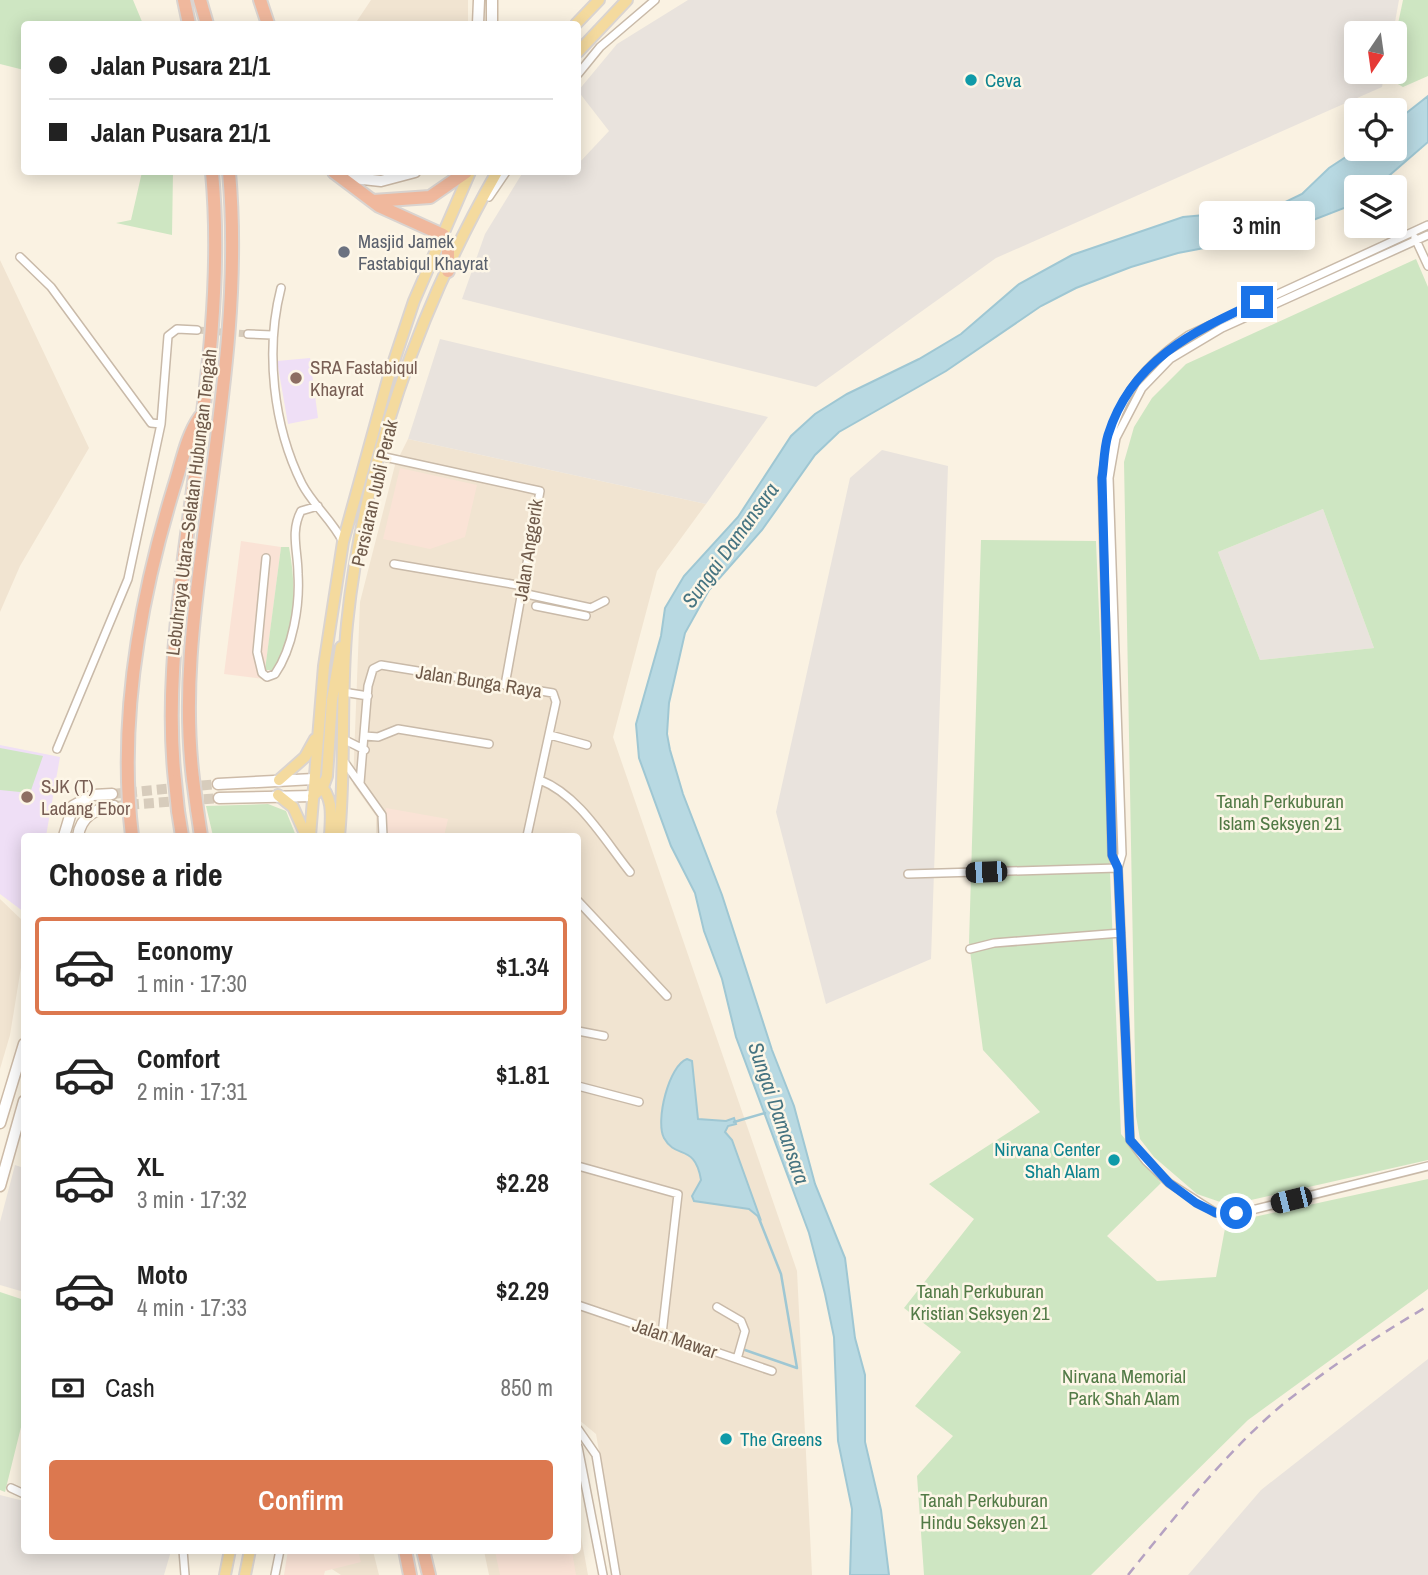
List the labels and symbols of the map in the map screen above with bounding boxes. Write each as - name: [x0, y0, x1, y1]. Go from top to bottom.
- north arrow: [1344, 21, 1407, 84]
- place label: Ceva: [985, 67, 1022, 93]
- marker: Ceva: [963, 72, 979, 88]
- callout: 3 min: [1199, 201, 1315, 250]
- place label: Masjid Jamek Fastabiqul Khayrat: [358, 228, 489, 276]
- marker: Masjid Jamek Fastabiqul Khayrat: [336, 244, 352, 260]
- route end: [1241, 286, 1273, 318]
- street label: Lebuhraya Utara–Selatan Hubungan Tengah: [159, 347, 223, 657]
- place label: SRA Fastabiqul Khayrat: [310, 354, 418, 402]
- marker: SRA Fastabiqul Khayrat: [288, 370, 304, 386]
- street label: Persiaran Jubli Perak: [344, 417, 404, 569]
- water label: Sungai Damansara: [675, 476, 785, 614]
- street label: Jalan Anggerik: [507, 497, 549, 603]
- street label: Jalan Bunga Raya: [414, 658, 544, 704]
- place label: SJK (T) Ladang Ebor: [41, 773, 131, 821]
- park label: Tanah Perkuburan Islam Seksyen 21: [1216, 788, 1344, 836]
- marker: SJK (T) Ladang Ebor: [19, 789, 35, 805]
- car: [965, 861, 1008, 883]
- water label: Sungai Damansara: [741, 1038, 817, 1188]
- place label: Nirvana Center Shah Alam: [994, 1136, 1101, 1184]
- marker: Nirvana Center Shah Alam: [1106, 1152, 1122, 1168]
- car: [1269, 1185, 1314, 1215]
- route start: [1220, 1197, 1252, 1229]
- park label: Tanah Perkuburan Kristian Seksyen 21: [910, 1278, 1050, 1326]
- street label: Jalan Mawar: [629, 1311, 722, 1365]
- park label: Nirvana Memorial Park Shah Alam: [1062, 1363, 1186, 1411]
- place label: The Greens: [740, 1426, 822, 1452]
- marker: The Greens: [718, 1431, 734, 1447]
- park label: Tanah Perkuburan Hindu Seksyen 21: [920, 1487, 1048, 1535]

